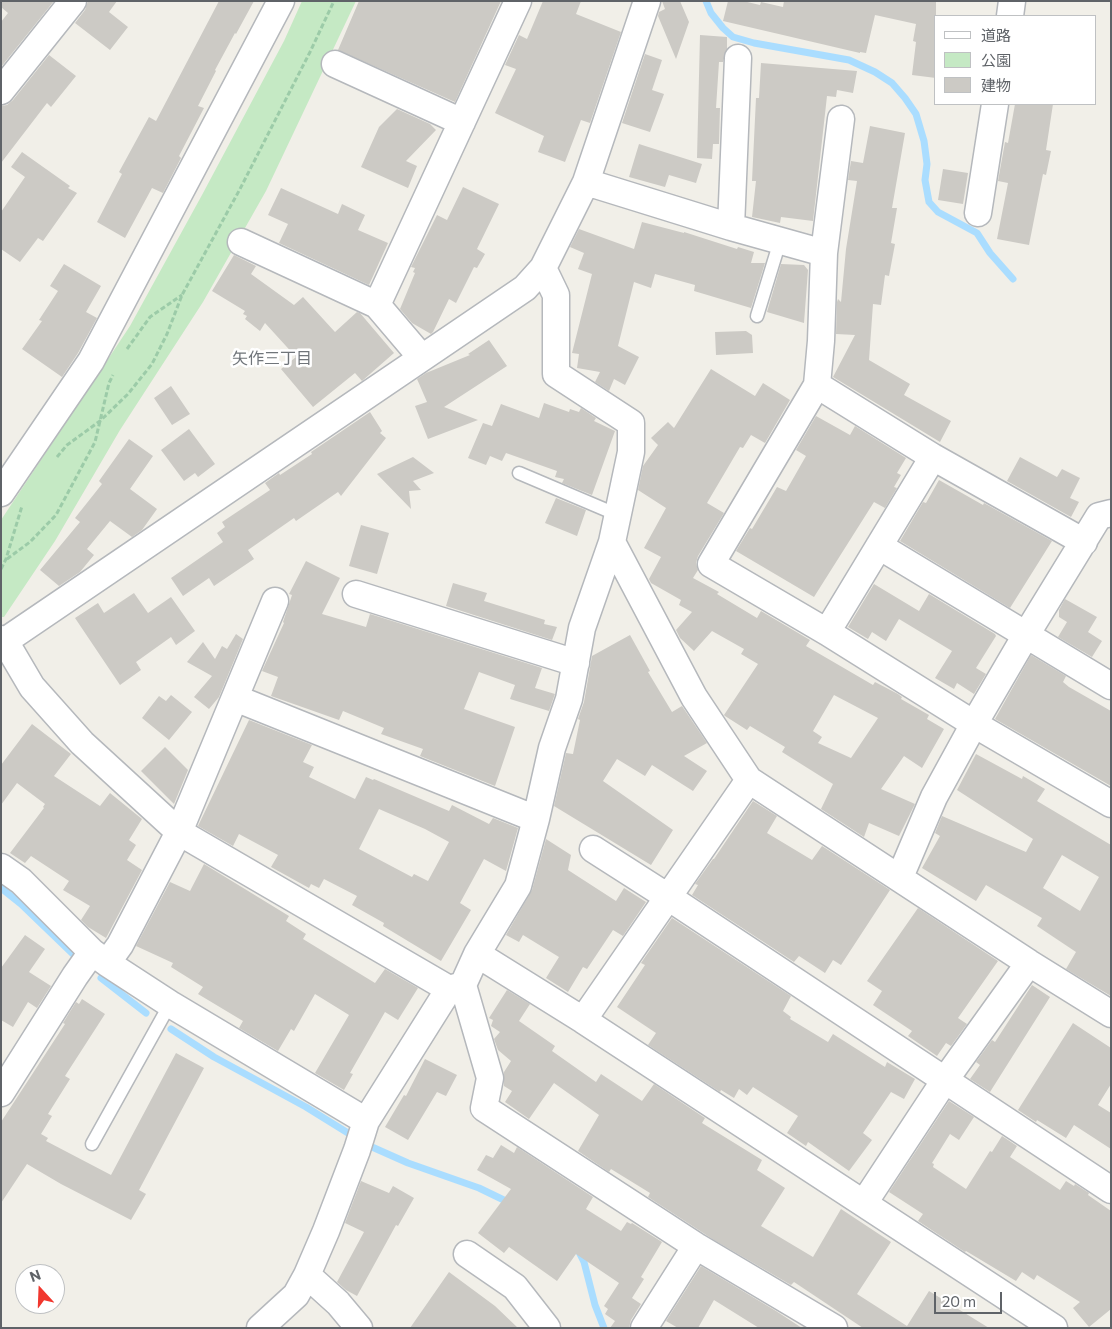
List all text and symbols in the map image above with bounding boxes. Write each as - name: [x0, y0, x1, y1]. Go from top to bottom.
- legend: [934, 15, 1097, 105]
- text: 道路: [981, 26, 1011, 44]
- text: 公園: [981, 51, 1011, 69]
- text: 建物: [981, 76, 1011, 94]
- district label: 矢作三丁目: [232, 349, 312, 369]
- north arrow: [15, 1264, 65, 1314]
- text: N: [27, 1266, 43, 1285]
- scale bar: [937, 1282, 1004, 1314]
- text: 20 m: [942, 1292, 976, 1310]

